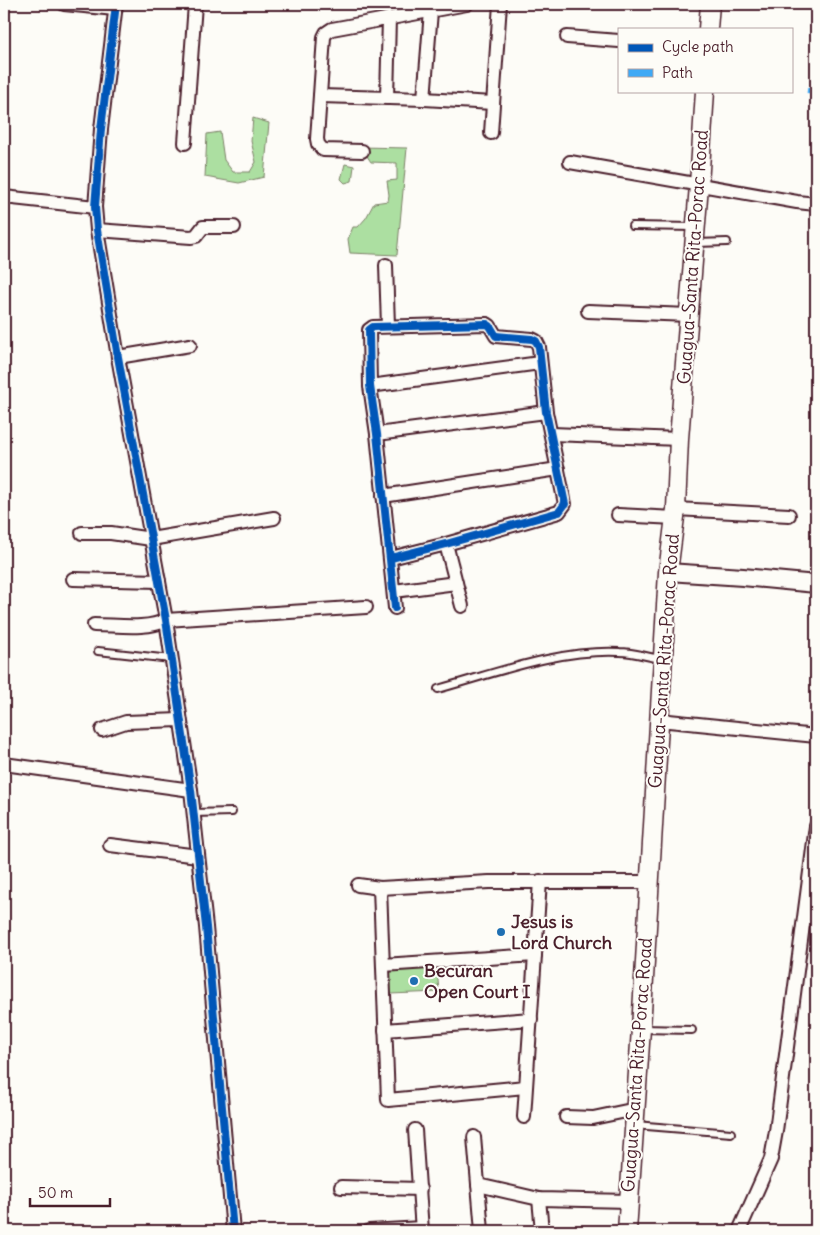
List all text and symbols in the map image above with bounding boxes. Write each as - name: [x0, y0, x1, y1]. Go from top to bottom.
- legend: [618, 28, 792, 92]
- text: Cycle path: [662, 37, 734, 56]
- text: Path: [662, 63, 693, 82]
- street label: Guagua-Santa Rita-Porac Road: [672, 128, 713, 385]
- street label: Guagua-Santa Rita-Porac Road: [643, 532, 684, 789]
- place label: Jesus is Lord Church: [511, 910, 613, 954]
- marker: Jesus is Lord Church: [495, 926, 507, 938]
- street label: Guagua-Santa Rita-Porac Road: [616, 936, 657, 1193]
- place label: Becuran Open Court I: [424, 959, 531, 1003]
- marker: Becuran Open Court I: [408, 975, 420, 987]
- scale bar: [30, 1175, 110, 1207]
- text: 50 m: [38, 1183, 73, 1202]

